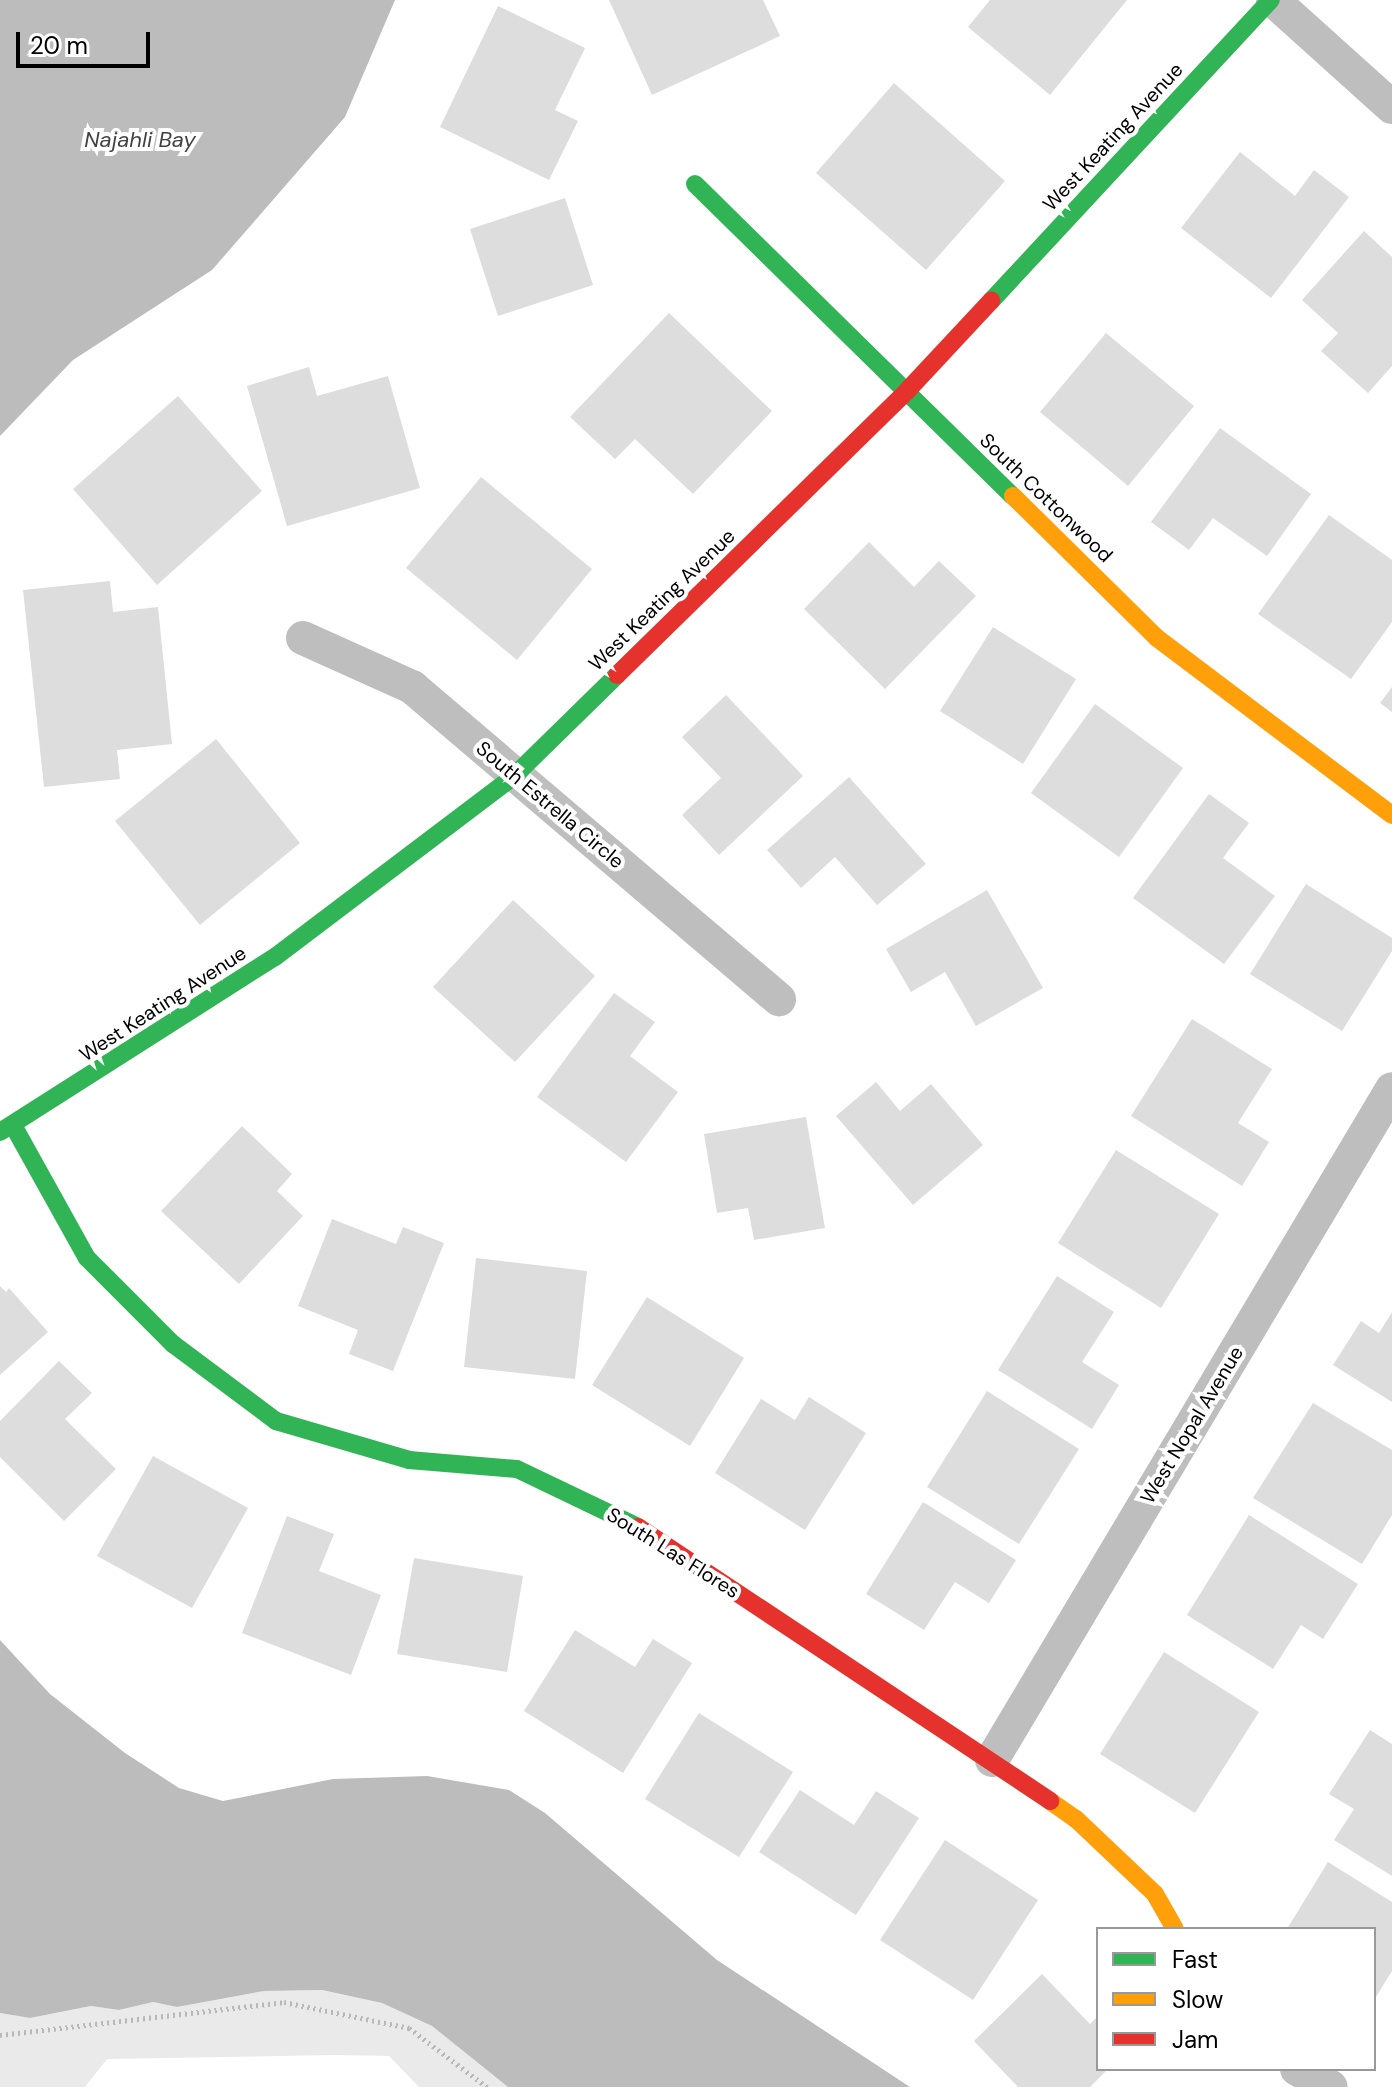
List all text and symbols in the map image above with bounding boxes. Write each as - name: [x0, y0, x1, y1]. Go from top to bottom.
- scale bar: [20, 16, 154, 66]
- text: 20 m: [30, 30, 88, 61]
- street label: West Keating Avenue: [1038, 58, 1188, 216]
- water label: Najahli Bay: [84, 127, 196, 153]
- street label: South Cottonwood: [975, 428, 1117, 568]
- street label: West Keating Avenue: [584, 524, 740, 676]
- street label: South Estrella Circle: [471, 736, 629, 874]
- street label: West Keating Avenue: [75, 941, 251, 1067]
- street label: West Nopal Avenue: [1136, 1342, 1248, 1508]
- street label: South Las Flores: [602, 1503, 744, 1603]
- legend: [1096, 1927, 1376, 2071]
- text: Fast: [1172, 1944, 1218, 1975]
- text: Slow: [1172, 1984, 1223, 2015]
- text: Jam: [1172, 2024, 1218, 2055]

